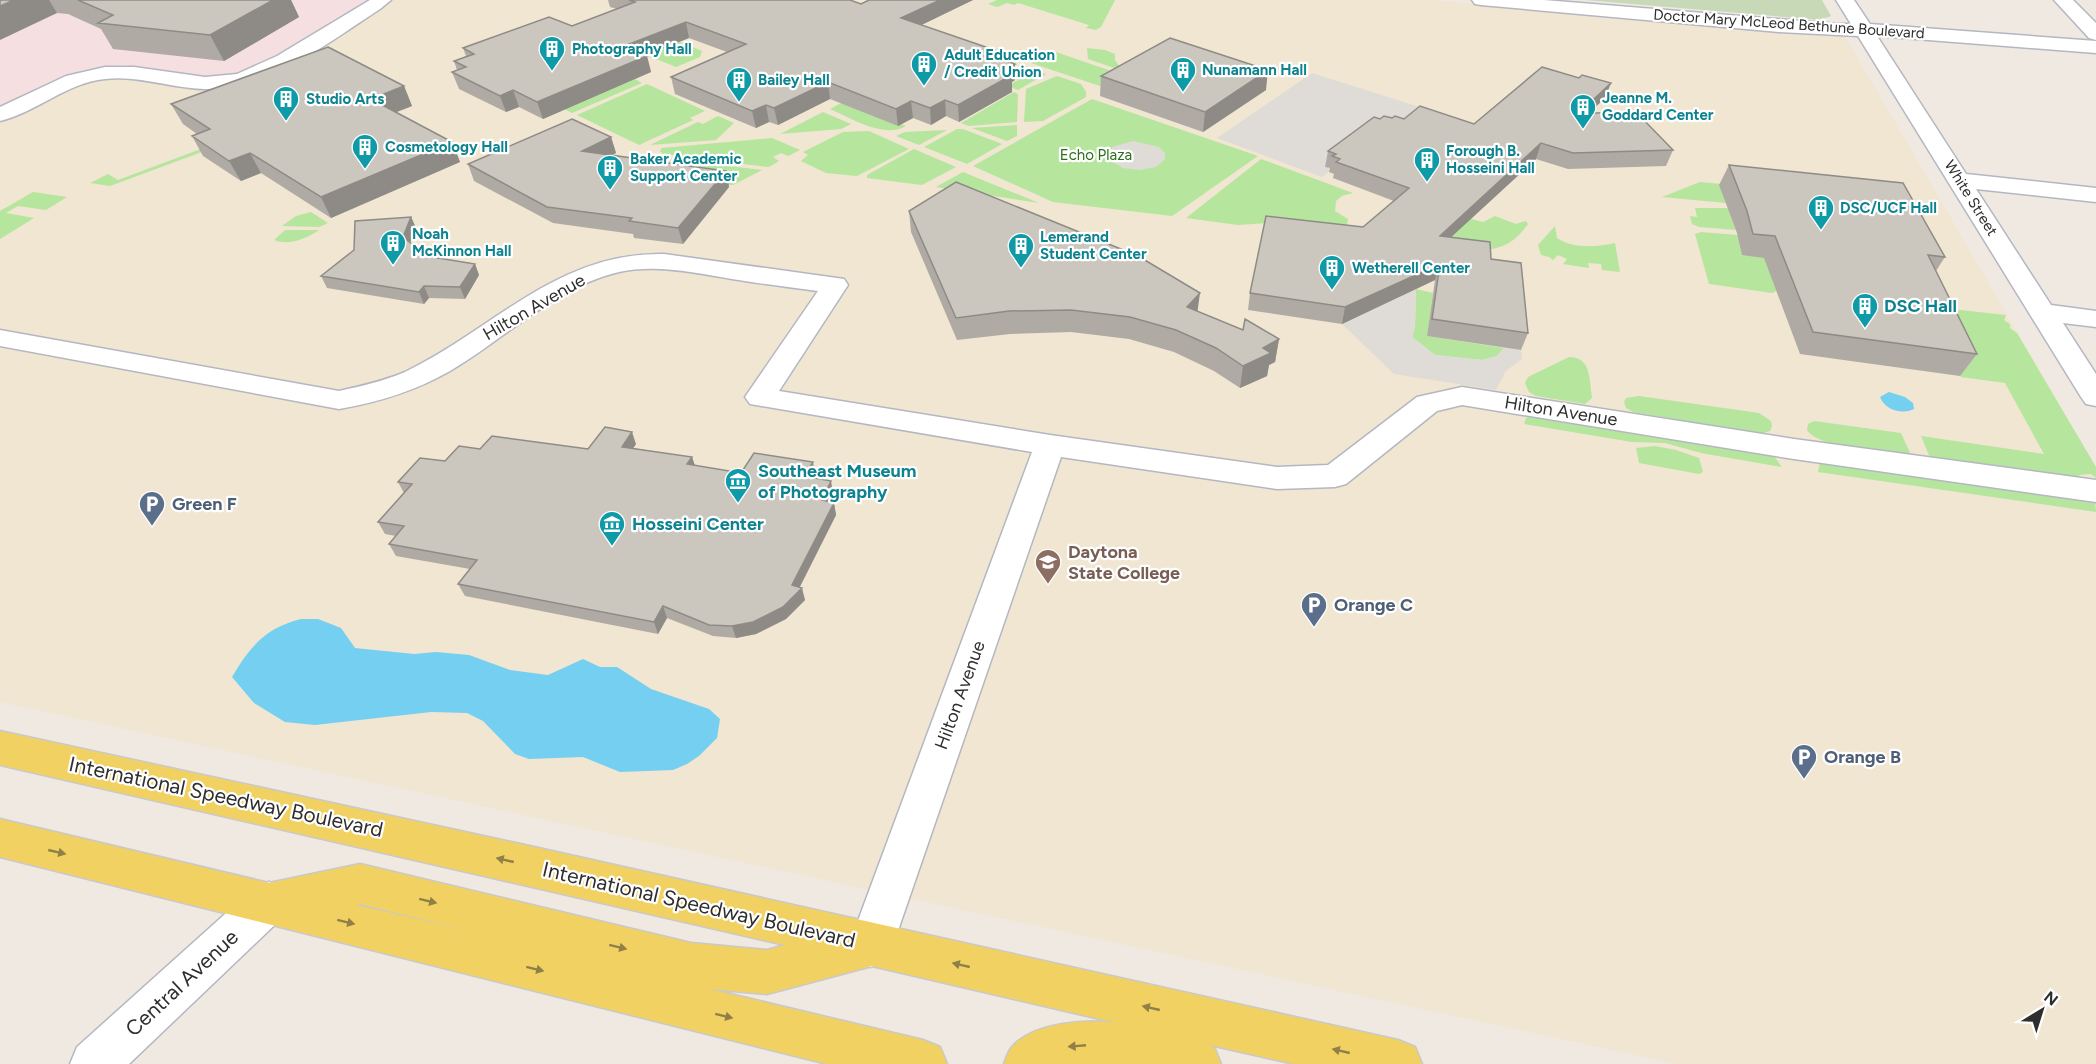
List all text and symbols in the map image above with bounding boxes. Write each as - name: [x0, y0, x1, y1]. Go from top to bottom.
- street label: Doctor Mary McLeod Bethune Boulevard: [1653, 6, 1925, 42]
- building icon: Photography Hall: [537, 34, 567, 72]
- place label: Photography Hall: [572, 40, 692, 58]
- place label: Adult Education / Credit Union: [944, 46, 1055, 81]
- building icon: Adult Education / Credit Union: [909, 49, 939, 87]
- building icon: Nunamann Hall: [1168, 55, 1198, 93]
- place label: Nunamann Hall: [1202, 61, 1307, 79]
- building icon: Bailey Hall: [724, 65, 754, 103]
- place label: Bailey Hall: [758, 71, 830, 89]
- building icon: Studio Arts: [271, 84, 301, 122]
- place label: Jeanne M. Goddard Center: [1602, 89, 1714, 124]
- place label: Studio Arts: [306, 90, 384, 108]
- building icon: Jeanne M. Goddard Center: [1568, 92, 1598, 130]
- building icon: Cosmetology Hall: [350, 132, 380, 170]
- place label: Cosmetology Hall: [385, 138, 508, 156]
- place label: Forough B. Hosseini Hall: [1446, 142, 1535, 177]
- building icon: Forough B. Hosseini Hall: [1412, 145, 1442, 183]
- park label: Echo Plaza: [1060, 146, 1132, 164]
- place label: Baker Academic Support Center: [630, 150, 742, 185]
- building icon: Baker Academic Support Center: [595, 153, 625, 191]
- street label: White Street: [1941, 157, 2002, 239]
- building icon: DSC/UCF Hall: [1806, 193, 1836, 231]
- place label: DSC/UCF Hall: [1840, 199, 1937, 217]
- place label: Noah McKinnon Hall: [412, 225, 511, 260]
- building icon: Noah McKinnon Hall: [378, 228, 408, 266]
- place label: Lemerand Student Center: [1040, 228, 1147, 263]
- building icon: Lemerand Student Center: [1006, 231, 1036, 269]
- building icon: Wetherell Center: [1317, 253, 1347, 291]
- place label: Wetherell Center: [1352, 259, 1470, 277]
- street label: Hilton Avenue: [479, 269, 589, 345]
- building icon: DSC Hall: [1850, 291, 1880, 329]
- place label: DSC Hall: [1884, 295, 1957, 317]
- street label: Hilton Avenue: [1503, 391, 1619, 431]
- place label: Southeast Museum of Photography: [758, 460, 917, 503]
- museum icon: Southeast Museum of Photography: [723, 466, 753, 504]
- parking icon: Green F: [137, 489, 167, 527]
- place label: Green F: [172, 493, 237, 515]
- museum icon: Hosseini Center: [597, 509, 627, 547]
- place label: Hosseini Center: [632, 513, 764, 535]
- place label: Daytona State College: [1068, 541, 1180, 584]
- school or university icon: Daytona State College: [1033, 547, 1063, 585]
- parking icon: Orange C: [1299, 590, 1329, 628]
- place label: Orange C: [1334, 594, 1413, 616]
- street label: Hilton Avenue: [930, 637, 990, 752]
- parking icon: Orange B: [1789, 742, 1819, 780]
- place label: Orange B: [1824, 746, 1901, 768]
- street label: International Speedway Boulevard: [67, 751, 385, 842]
- one-way arrow: [48, 847, 66, 857]
- one-way arrow: [495, 855, 514, 864]
- street label: International Speedway Boulevard: [540, 856, 858, 953]
- one-way arrow: [419, 896, 438, 906]
- one-way arrow: [337, 917, 355, 927]
- street label: Central Avenue: [120, 924, 243, 1041]
- one-way arrow: [609, 942, 627, 952]
- one-way arrow: [952, 960, 970, 970]
- one-way arrow: [526, 964, 544, 974]
- north arrow: [2012, 980, 2072, 1040]
- text: N: [2040, 987, 2062, 1010]
- one-way arrow: [1142, 1003, 1160, 1013]
- one-way arrow: [715, 1011, 734, 1021]
- one-way arrow: [1068, 1041, 1087, 1051]
- one-way arrow: [1332, 1046, 1351, 1055]

